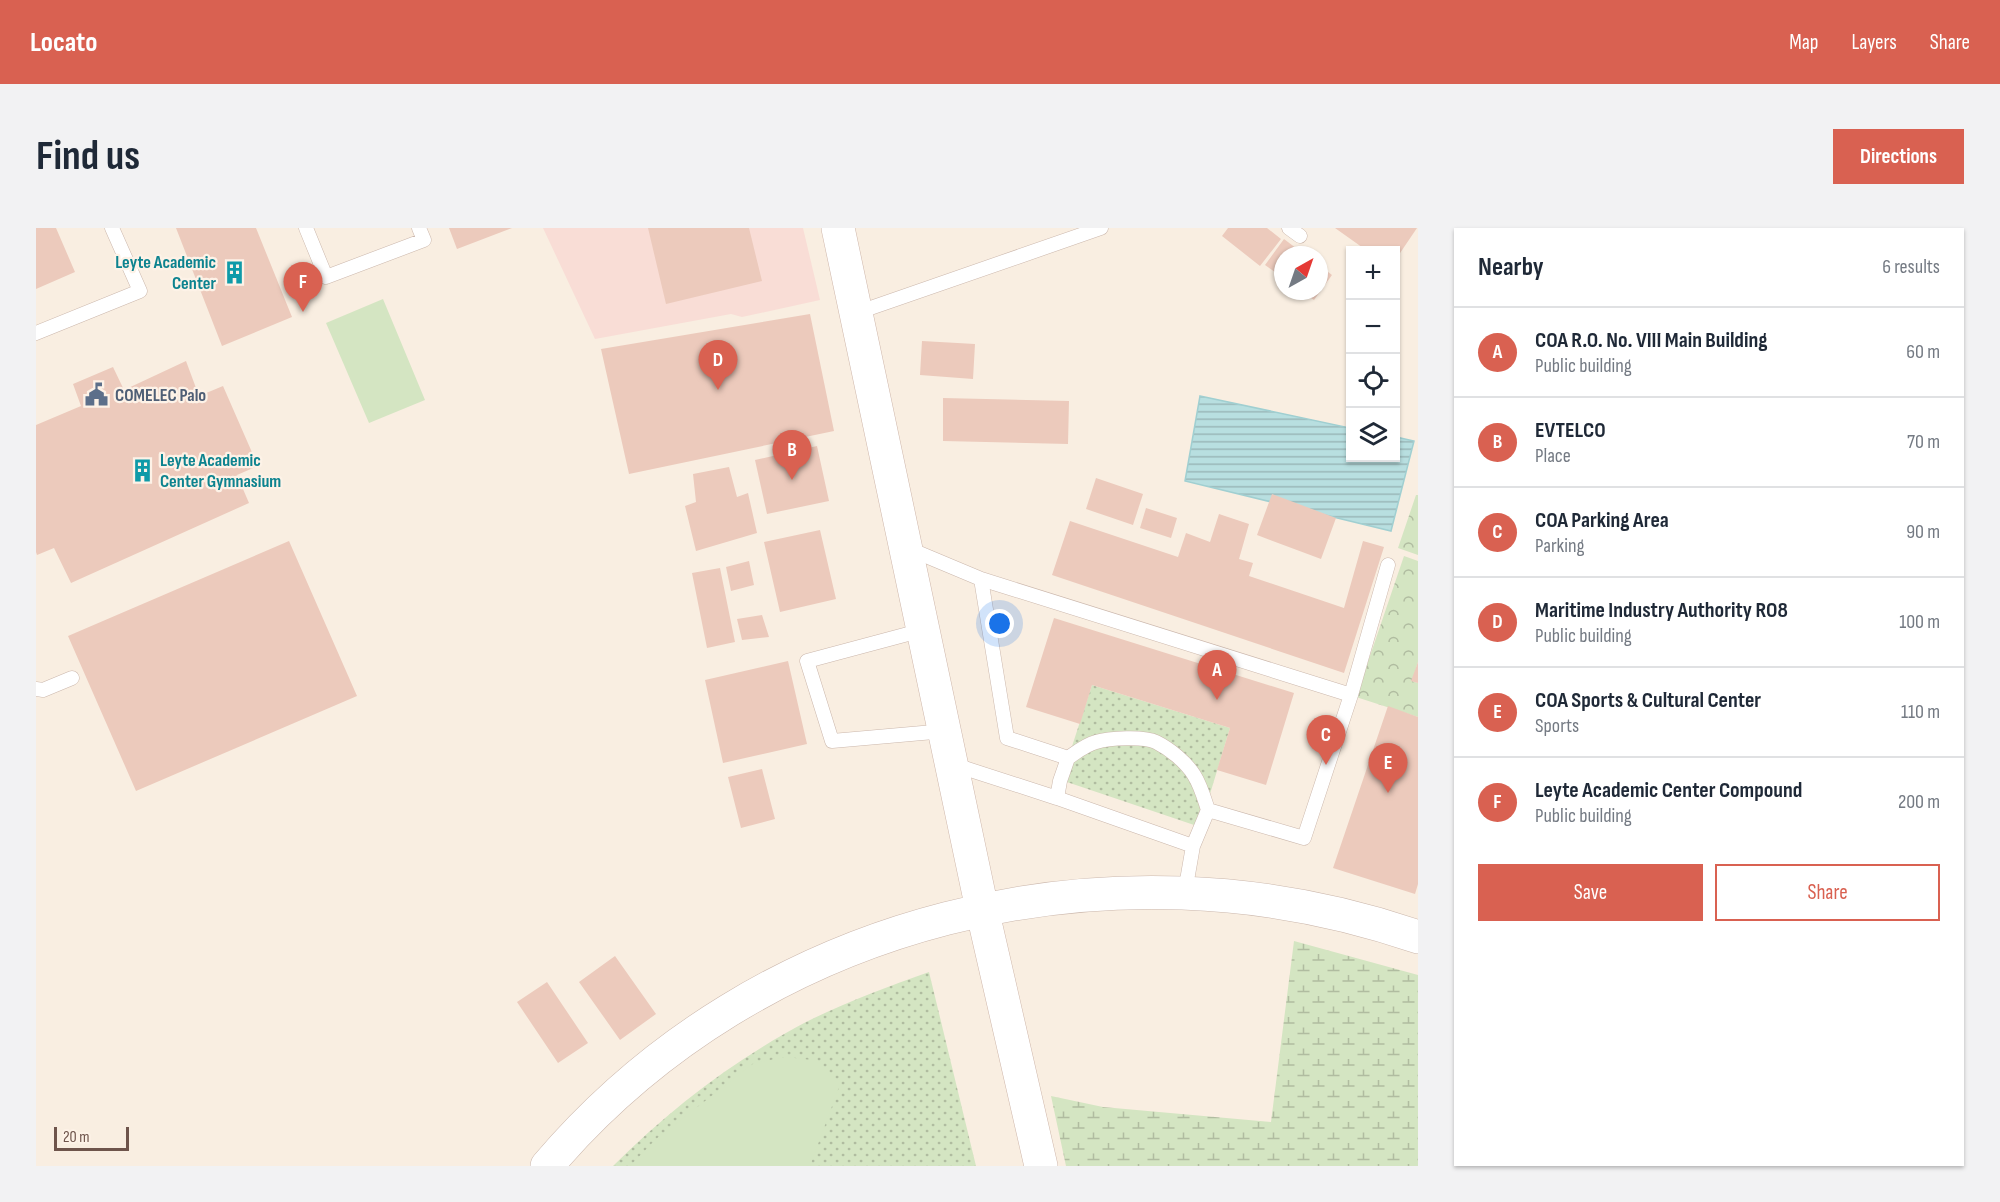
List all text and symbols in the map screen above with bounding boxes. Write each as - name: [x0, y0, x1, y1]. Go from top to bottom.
- text: Locato: [30, 26, 97, 59]
- text: Map: [1789, 30, 1818, 55]
- text: Layers: [1851, 30, 1897, 55]
- text: Share: [1930, 30, 1970, 55]
- button: Directions: [1833, 129, 1964, 184]
- text: Find us: [36, 131, 140, 182]
- north arrow: [1274, 246, 1328, 300]
- map controls: [1346, 246, 1400, 462]
- button: +: [1346, 246, 1400, 300]
- place label: Leyte Academic Center: [115, 252, 216, 294]
- text: Nearby: [1478, 252, 1544, 283]
- text: 6 results: [1882, 255, 1940, 279]
- building icon: Leyte Academic Center: [221, 259, 247, 285]
- pin: F: [284, 262, 322, 312]
- button: −: [1346, 300, 1400, 354]
- text: COA R.O. No. VIII Main Building: [1535, 327, 1767, 354]
- pin: D: [698, 340, 738, 390]
- text: A: [1493, 340, 1502, 364]
- text: 60 m: [1906, 340, 1940, 364]
- button: locate: [1346, 354, 1400, 408]
- text: Public building: [1535, 354, 1632, 378]
- public building icon: COMELEC Palo: [84, 382, 110, 408]
- place label: COMELEC Palo: [115, 385, 206, 406]
- button: layers: [1346, 408, 1400, 462]
- text: EVTELCO: [1535, 417, 1606, 444]
- pin: B: [772, 430, 812, 480]
- text: B: [1493, 430, 1502, 454]
- text: 70 m: [1907, 430, 1940, 454]
- text: Place: [1535, 444, 1571, 468]
- place label: Leyte Academic Center Gymnasium: [160, 450, 281, 492]
- building icon: Leyte Academic Center Gymnasium: [129, 457, 155, 483]
- text: COA Parking Area: [1535, 507, 1669, 534]
- text: C: [1492, 520, 1503, 544]
- text: 90 m: [1906, 520, 1940, 544]
- text: Parking: [1535, 534, 1585, 558]
- text: Maritime Industry Authority RO8: [1535, 597, 1788, 624]
- your location: [985, 609, 1014, 638]
- text: D: [1492, 610, 1503, 634]
- text: 100 m: [1899, 610, 1940, 634]
- text: Public building: [1535, 624, 1632, 648]
- pin: A: [1198, 650, 1236, 700]
- text: COA Sports & Cultural Center: [1535, 687, 1761, 714]
- text: E: [1493, 700, 1502, 724]
- text: 110 m: [1901, 700, 1940, 724]
- text: Sports: [1535, 714, 1579, 738]
- pin: C: [1306, 716, 1346, 765]
- pin: E: [1368, 744, 1408, 793]
- text: Leyte Academic Center Compound: [1535, 777, 1802, 804]
- text: F: [1493, 790, 1502, 814]
- text: 200 m: [1898, 790, 1940, 814]
- text: Public building: [1535, 804, 1632, 828]
- button: Save: [1478, 864, 1703, 921]
- button: Share: [1715, 864, 1940, 921]
- scale bar: [54, 1124, 129, 1152]
- text: 20 m: [63, 1128, 90, 1147]

